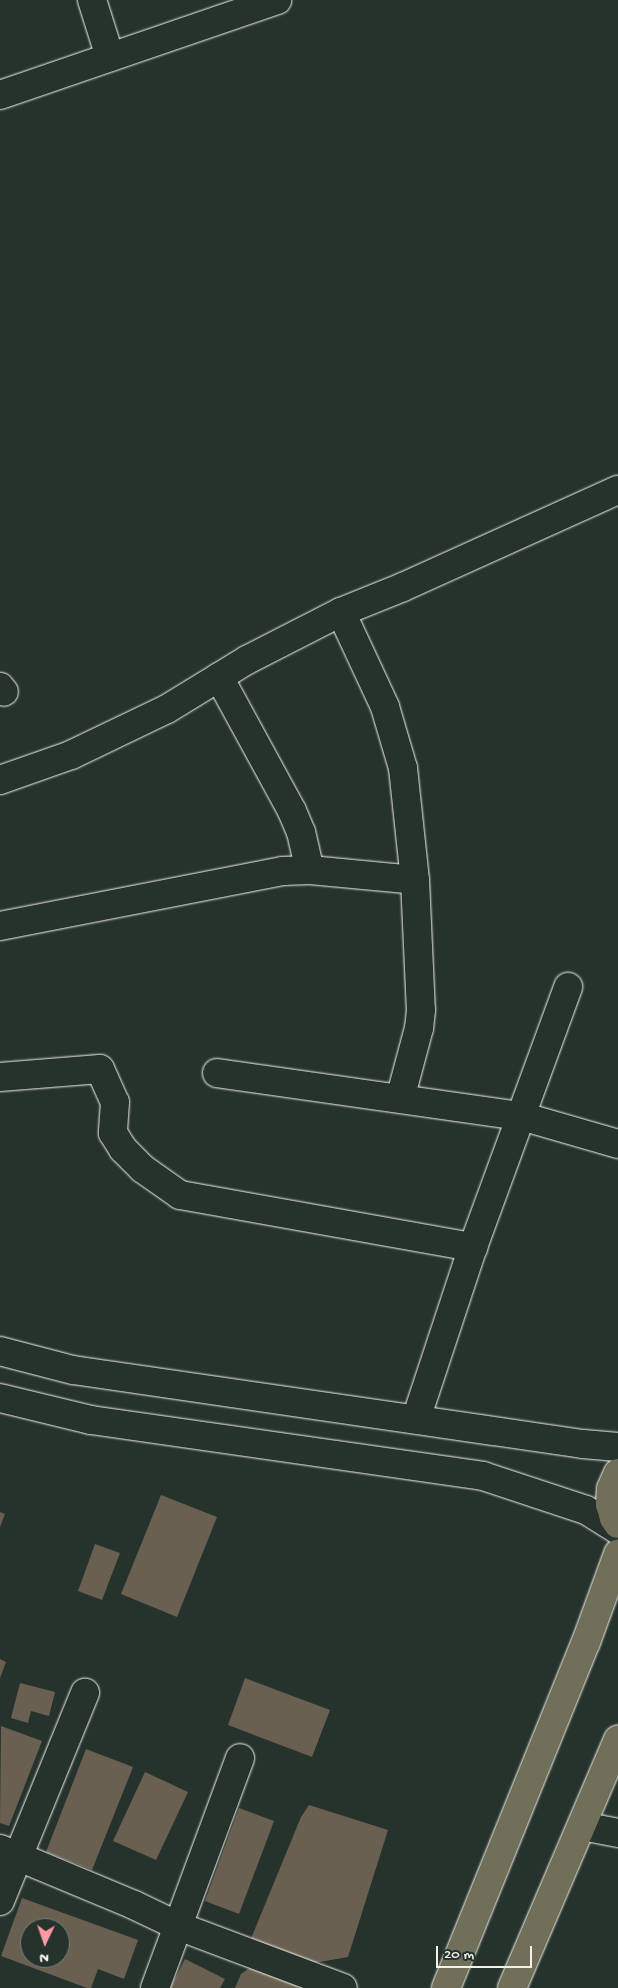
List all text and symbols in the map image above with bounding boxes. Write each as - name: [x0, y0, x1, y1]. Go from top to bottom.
- north arrow: [20, 1918, 70, 1968]
- scale bar: [438, 1936, 534, 1968]
- text: 20 m: [444, 1946, 474, 1964]
- text: N: [39, 1949, 49, 1966]

